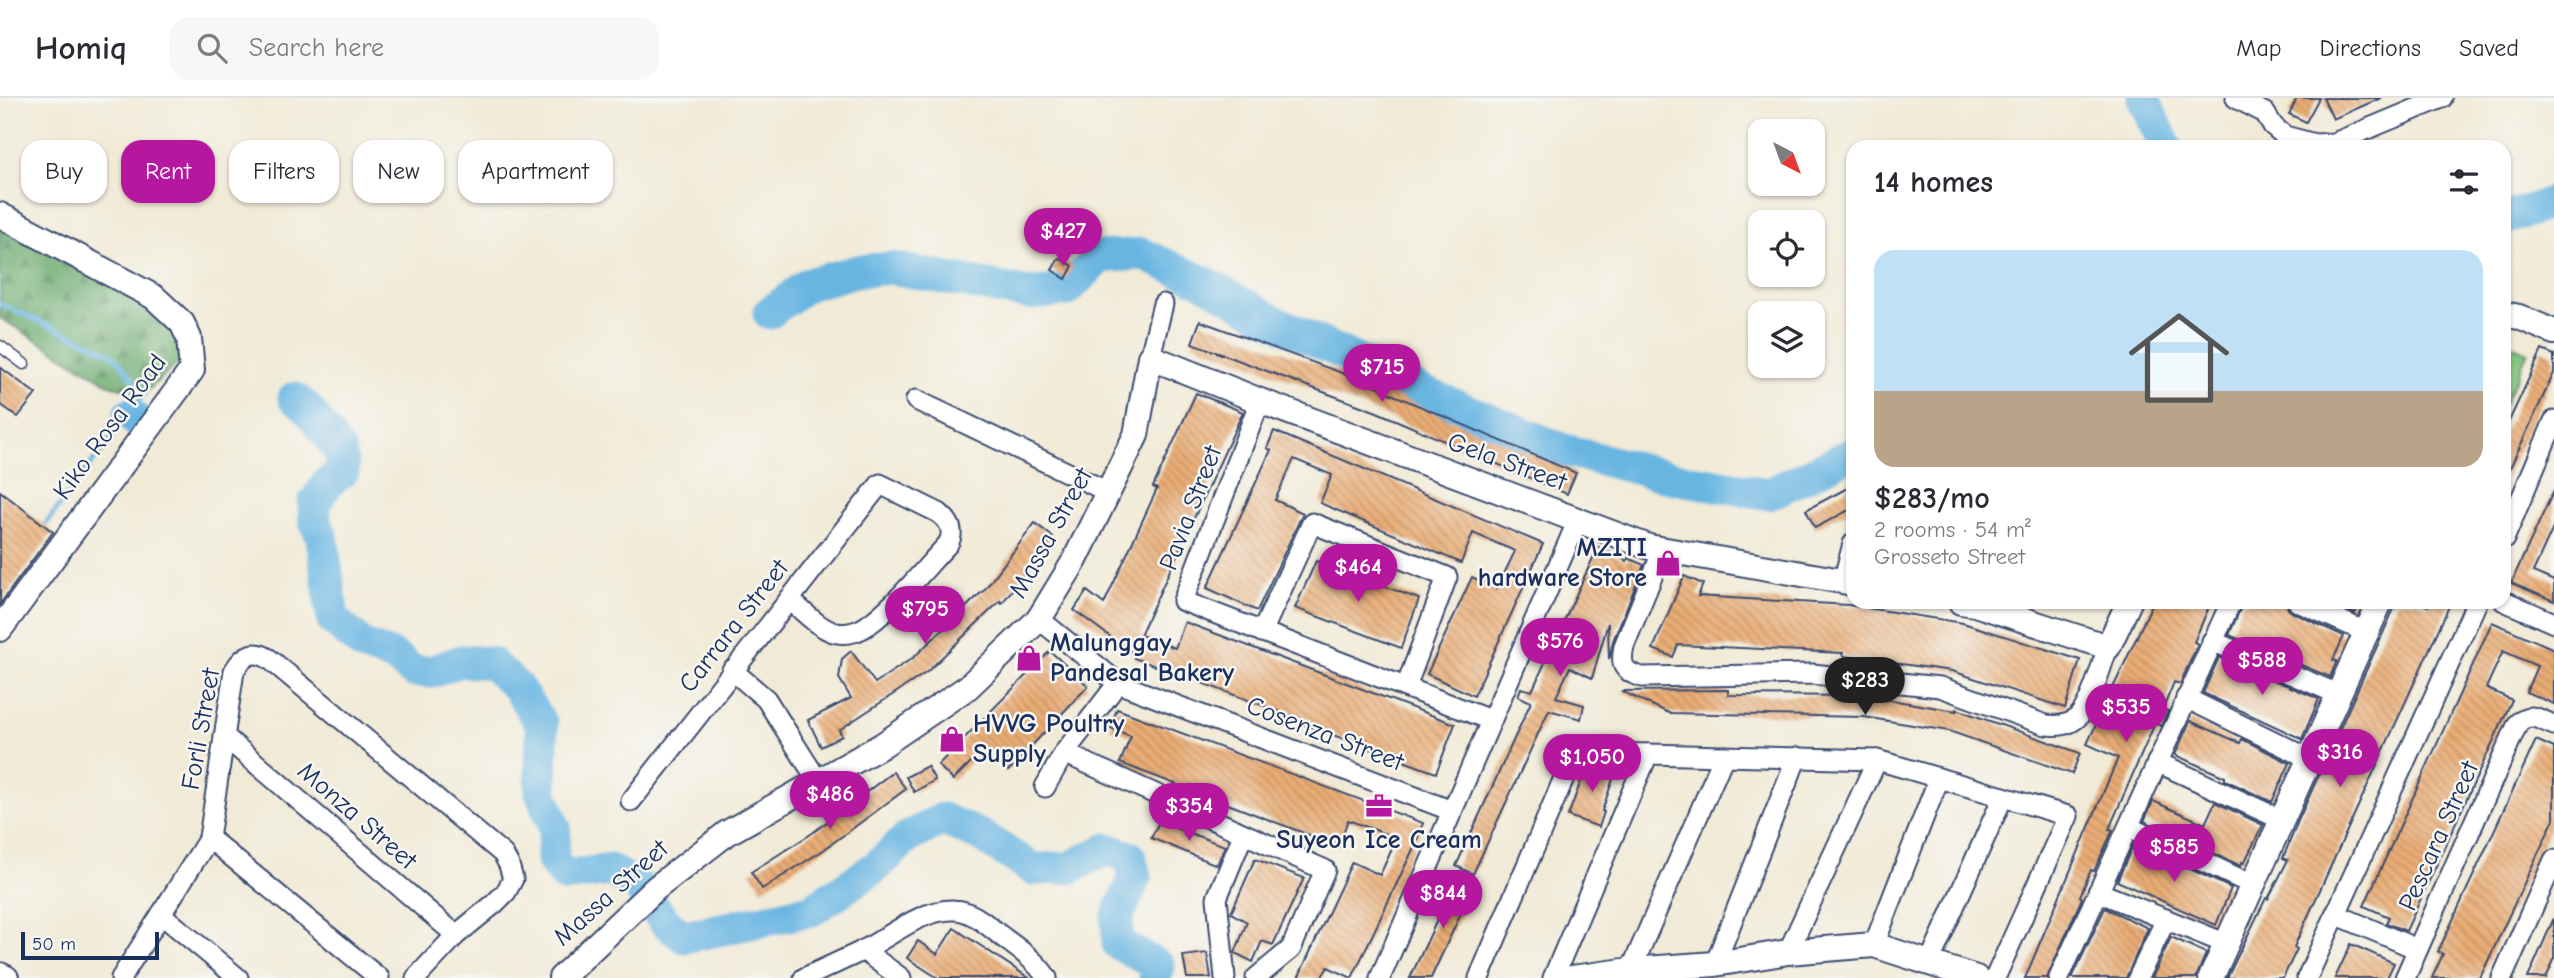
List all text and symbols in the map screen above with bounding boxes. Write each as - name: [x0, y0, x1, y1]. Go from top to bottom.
- search box: [169, 17, 659, 80]
- text: Homiq: [35, 29, 127, 67]
- icon: search: [193, 29, 231, 67]
- text: Search here: [249, 33, 384, 63]
- text: Map: [2236, 34, 2282, 62]
- text: Directions: [2320, 34, 2421, 62]
- text: Saved: [2459, 34, 2519, 62]
- north arrow: [1748, 119, 1825, 196]
- map controls: [1748, 119, 1825, 378]
- chip: Buy: [21, 140, 107, 203]
- chip: Rent: [121, 140, 215, 203]
- chip: Filters: [229, 140, 339, 203]
- chip: New: [353, 140, 444, 203]
- chip: Apartment: [458, 140, 613, 203]
- icon: filters: [2445, 163, 2483, 201]
- text: 14 homes: [1874, 165, 1993, 200]
- pin: $427: [1022, 208, 1104, 268]
- button: locate: [1748, 210, 1825, 287]
- text: $427: [1040, 217, 1086, 244]
- icon: home: [2116, 295, 2242, 421]
- button: layers: [1748, 301, 1825, 378]
- pin: $715: [1341, 344, 1423, 404]
- street label: Kiko Rosa Road: [47, 348, 173, 506]
- text: $715: [1359, 353, 1405, 380]
- street label: Gela Street: [1443, 427, 1572, 498]
- street label: Pavia Street: [1154, 440, 1229, 574]
- street label: Massa Street: [1003, 461, 1100, 603]
- text: $283/mo: [1874, 481, 1990, 516]
- text: 2 rooms · 54 m²: [1874, 516, 2031, 543]
- place label: MZITI hardware Store: [1478, 533, 1647, 593]
- text: Grosseto Street: [1874, 543, 2025, 570]
- pin: $464: [1317, 545, 1399, 604]
- shop icon: MZITI hardware Store: [1653, 548, 1683, 578]
- street label: Carrara Street: [673, 553, 796, 698]
- text: $464: [1334, 553, 1382, 580]
- pin: $795: [884, 587, 966, 646]
- text: $795: [901, 595, 949, 622]
- pin: $576: [1519, 618, 1601, 678]
- text: $576: [1536, 627, 1584, 654]
- place label: Malunggay Pandesal Bakery: [1050, 628, 1234, 688]
- pin: $588: [2221, 638, 2303, 697]
- shop icon: Malunggay Pandesal Bakery: [1014, 643, 1044, 673]
- text: $588: [2237, 646, 2287, 673]
- pin: $283: [1824, 658, 1906, 717]
- street label: Forli Street: [176, 664, 227, 792]
- text: $283: [1841, 666, 1889, 693]
- pin: $535: [2085, 684, 2167, 744]
- street label: Cosenza Street: [1242, 690, 1409, 778]
- text: $535: [2101, 693, 2151, 720]
- place label: HVVG Poultry Supply: [973, 709, 1124, 769]
- shop icon: HVVG Poultry Supply: [937, 724, 967, 754]
- pin: $316: [2299, 730, 2381, 789]
- pin: $1,050: [1535, 734, 1649, 794]
- text: $316: [2317, 738, 2363, 765]
- text: $1,050: [1559, 743, 1625, 770]
- street label: Pescara Street: [2393, 755, 2486, 915]
- street label: Monza Street: [291, 756, 424, 877]
- pin: $486: [789, 772, 871, 831]
- text: $486: [806, 780, 854, 807]
- pin: $354: [1148, 784, 1230, 843]
- office icon: Suyeon Ice Cream: [1364, 791, 1394, 821]
- text: $354: [1165, 792, 1213, 819]
- pin: $585: [2133, 824, 2215, 884]
- place label: Suyeon Ice Cream: [1276, 825, 1482, 855]
- street label: Massa Street: [547, 833, 676, 952]
- text: $585: [2149, 833, 2199, 860]
- pin: $844: [1402, 870, 1484, 930]
- text: $844: [1419, 879, 1467, 906]
- scale bar: [21, 929, 159, 961]
- text: 50 m: [32, 933, 76, 955]

